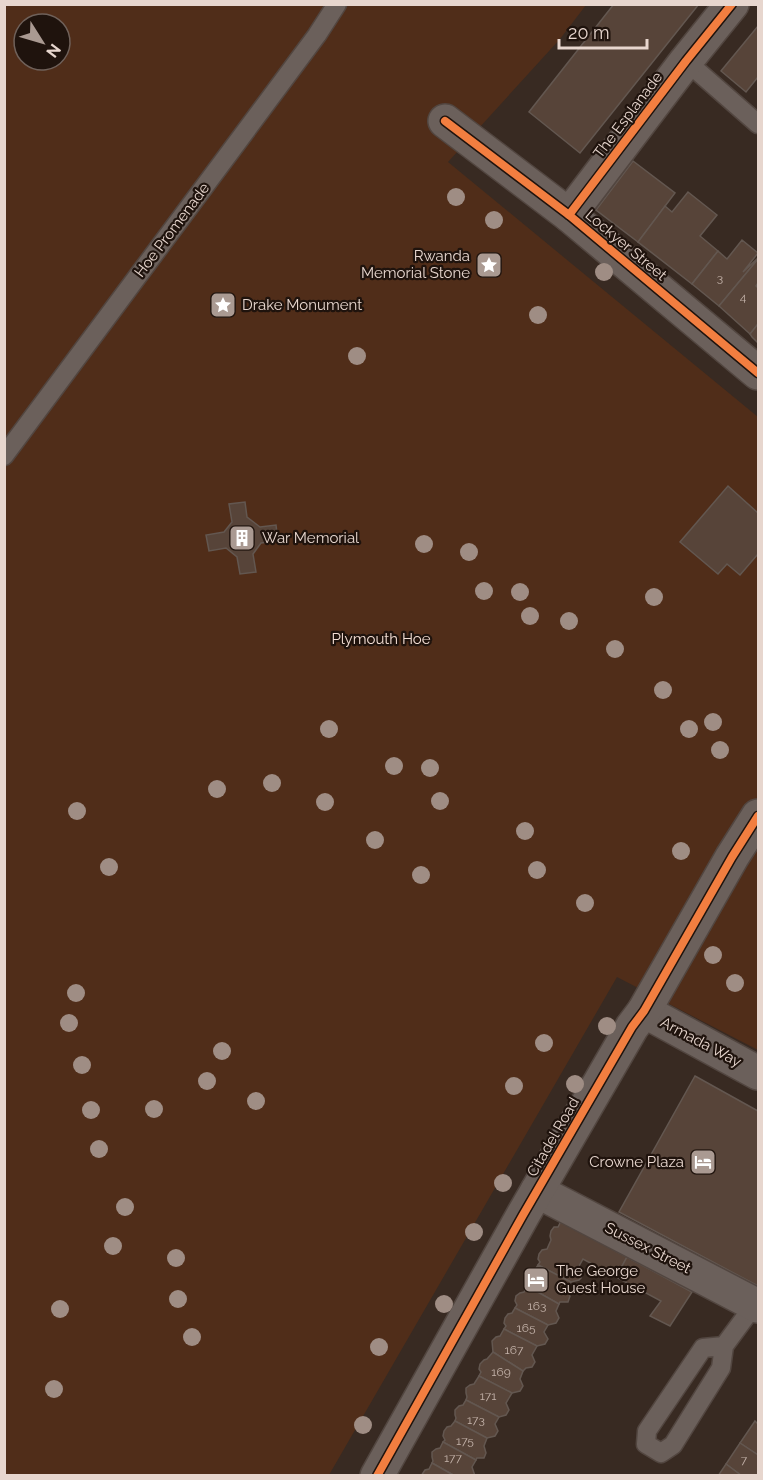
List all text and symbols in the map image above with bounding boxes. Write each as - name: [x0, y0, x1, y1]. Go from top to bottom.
- north arrow: [12, 12, 72, 72]
- scale bar: [559, 12, 648, 50]
- text: 20 m: [568, 22, 610, 43]
- text: N: [42, 40, 65, 61]
- street label: The Esplanade: [590, 68, 666, 162]
- street label: Hoe Promenade: [131, 179, 213, 281]
- street label: Lockyer Street: [582, 206, 670, 284]
- place label: Rwanda Memorial Stone: [361, 247, 470, 282]
- place icon: Rwanda Memorial Stone: [474, 250, 504, 280]
- house number: 3: [717, 271, 723, 285]
- place icon: Drake Monument: [208, 290, 238, 320]
- house number: 4: [740, 290, 747, 304]
- place label: Drake Monument: [242, 296, 362, 314]
- building icon: War Memorial: [227, 523, 257, 553]
- place label: War Memorial: [262, 529, 360, 547]
- park label: Plymouth Hoe: [331, 630, 431, 648]
- street label: Armada Way: [657, 1013, 745, 1071]
- street label: Citadel Road: [523, 1094, 583, 1180]
- hotel icon: Crowne Plaza: [688, 1147, 718, 1177]
- place label: Crowne Plaza: [589, 1153, 684, 1171]
- street label: Sussex Street: [602, 1219, 694, 1277]
- place label: The George Guest House: [556, 1262, 646, 1297]
- hotel icon: The George Guest House: [521, 1265, 551, 1295]
- house number: 163: [528, 1299, 546, 1313]
- house number: 165: [517, 1321, 536, 1335]
- house number: 167: [505, 1343, 524, 1357]
- house number: 169: [491, 1365, 511, 1379]
- house number: 171: [480, 1389, 496, 1403]
- house number: 173: [467, 1413, 485, 1427]
- house number: 175: [456, 1434, 474, 1448]
- house number: 177: [444, 1451, 463, 1465]
- house number: 7: [741, 1453, 748, 1467]

